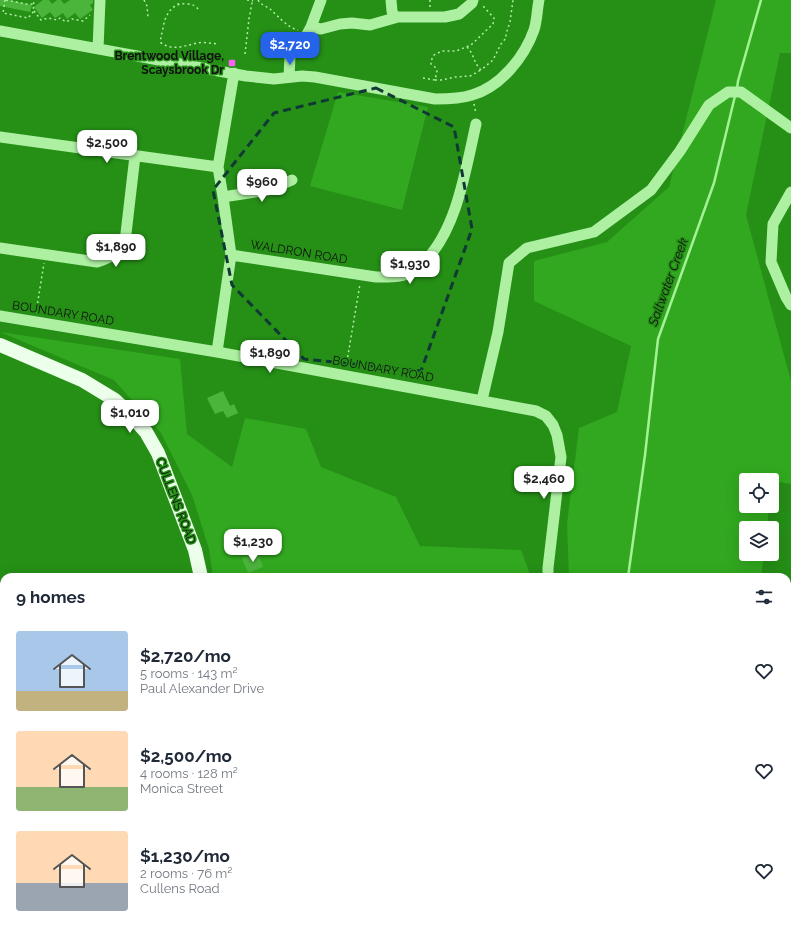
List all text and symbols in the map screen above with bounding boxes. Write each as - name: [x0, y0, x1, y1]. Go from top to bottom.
- pin: $2,720: [257, 32, 323, 66]
- text: $2,720: [270, 37, 310, 52]
- place label: Brentwood Village, Scaysbrook Dr: [114, 49, 224, 77]
- marker: Brentwood Village, Scaysbrook Dr: [227, 58, 237, 68]
- pin: $2,500: [74, 130, 140, 164]
- text: $2,500: [86, 135, 128, 150]
- pin: $960: [238, 169, 286, 203]
- text: $960: [246, 174, 278, 189]
- pin: $1,890: [83, 234, 149, 268]
- water label: Saltwater Creek: [645, 236, 691, 329]
- street label: WALDRON ROAD: [250, 237, 349, 267]
- text: $1,890: [95, 239, 137, 254]
- pin: $1,930: [377, 251, 443, 285]
- text: $1,930: [390, 256, 430, 271]
- street label: BOUNDARY ROAD: [11, 298, 115, 328]
- pin: $1,890: [237, 340, 303, 374]
- text: $1,890: [249, 345, 291, 360]
- street label: BOUNDARY ROAD: [331, 353, 435, 385]
- pin: $1,010: [97, 400, 163, 434]
- text: $1,010: [110, 405, 150, 420]
- street label: CULLENS ROAD: [153, 456, 199, 547]
- pin: $2,460: [511, 466, 577, 500]
- text: $2,460: [523, 471, 565, 486]
- map controls: [739, 473, 779, 561]
- button: locate: [739, 473, 779, 513]
- button: layers: [739, 521, 779, 561]
- pin: $1,230: [220, 529, 286, 563]
- text: $1,230: [233, 534, 273, 549]
- icon: filters: [753, 586, 775, 608]
- text: 9 homes: [16, 587, 85, 607]
- text: $2,720/mo: [140, 646, 231, 666]
- icon: home: [48, 647, 96, 695]
- icon: heart: [753, 660, 775, 682]
- text: 5 rooms · 143 m²: [140, 666, 237, 681]
- text: Paul Alexander Drive: [140, 681, 264, 696]
- text: $2,500/mo: [140, 746, 232, 766]
- icon: home: [48, 747, 96, 795]
- icon: heart: [753, 760, 775, 782]
- text: 4 rooms · 128 m²: [140, 766, 238, 781]
- text: Monica Street: [140, 781, 223, 796]
- text: $1,230/mo: [140, 846, 230, 866]
- icon: home: [48, 847, 96, 895]
- icon: heart: [753, 860, 775, 882]
- text: 2 rooms · 76 m²: [140, 866, 232, 881]
- text: Cullens Road: [140, 881, 220, 896]

